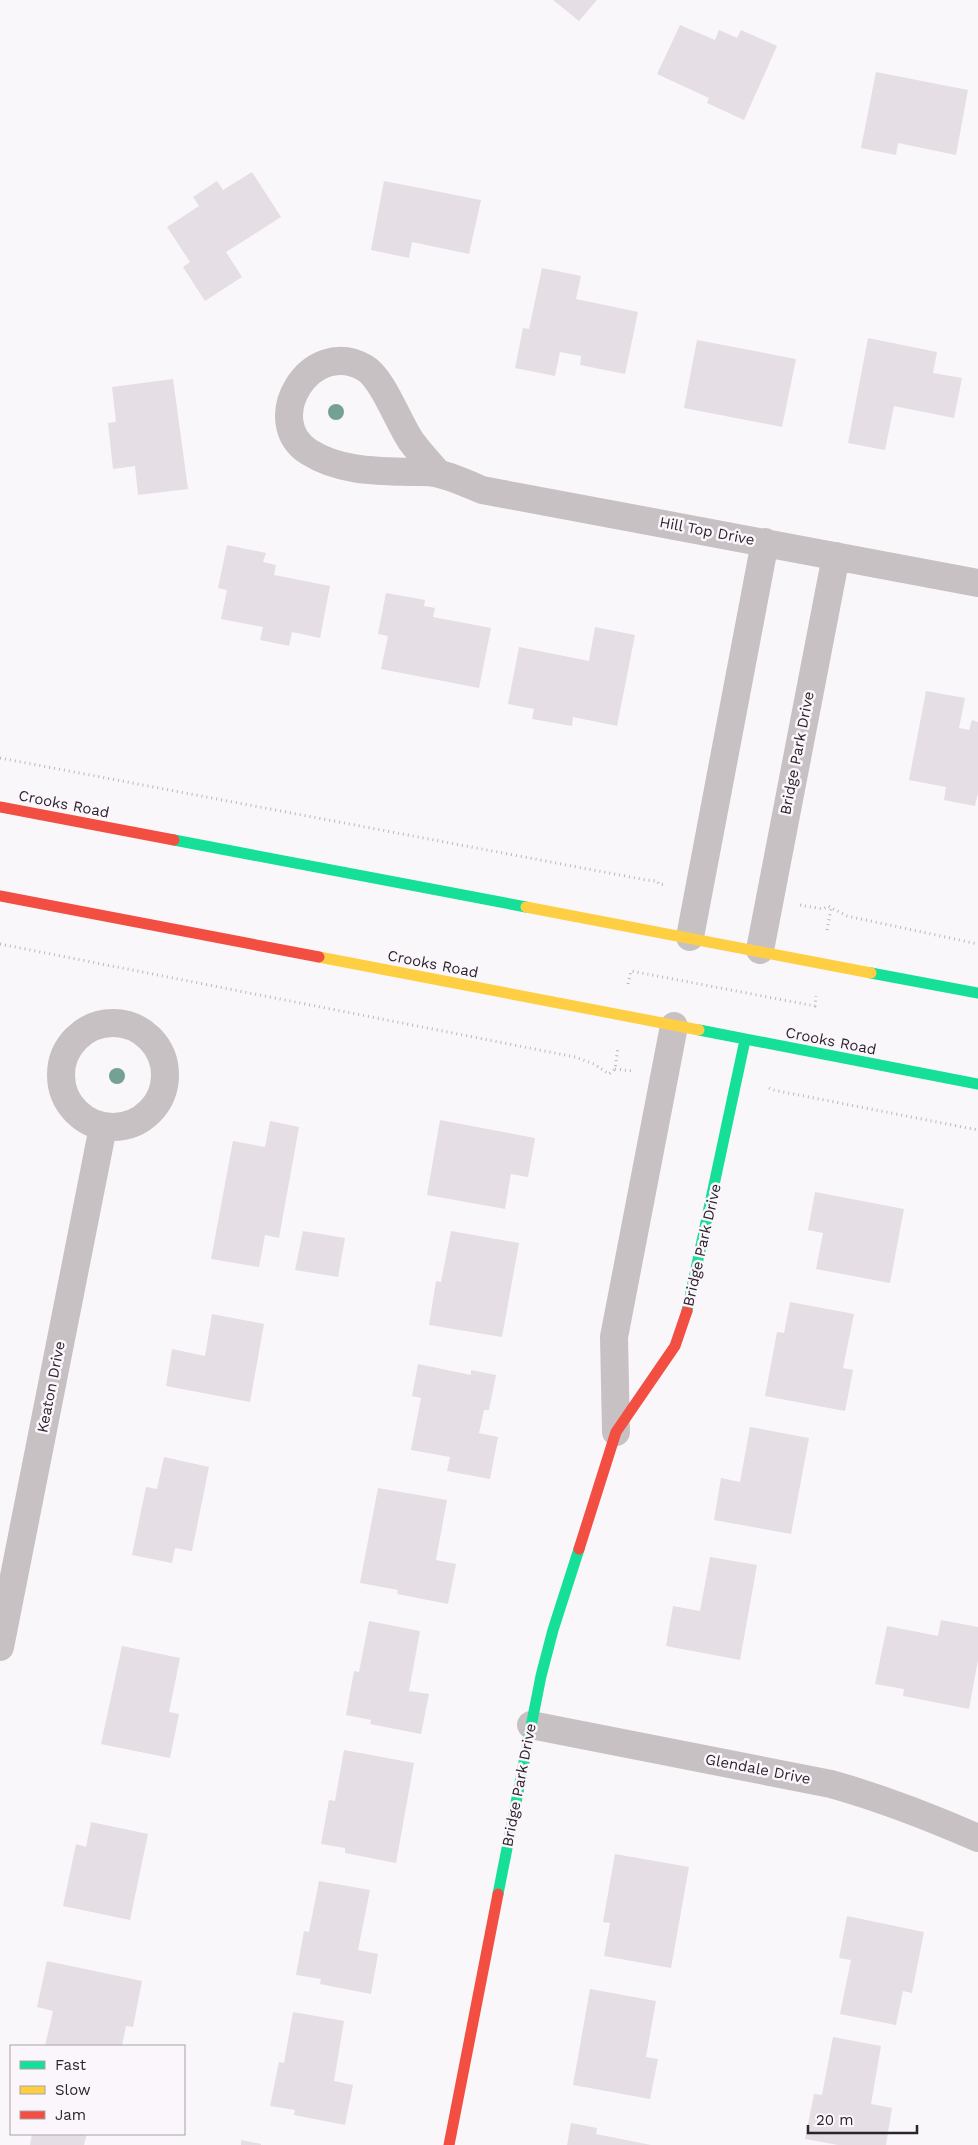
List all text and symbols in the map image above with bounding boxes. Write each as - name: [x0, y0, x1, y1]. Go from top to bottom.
- street label: Hill Top Drive: [658, 513, 756, 549]
- street label: Bridge Park Drive: [776, 690, 818, 816]
- street label: Crooks Road: [17, 786, 111, 822]
- street label: Crooks Road: [386, 946, 480, 982]
- street label: Crooks Road: [784, 1023, 878, 1059]
- street label: Bridge Park Drive: [679, 1182, 725, 1308]
- street label: Keaton Drive: [33, 1340, 69, 1434]
- street label: Bridge Park Drive: [498, 1722, 540, 1848]
- street label: Glendale Drive: [704, 1750, 812, 1788]
- legend: [10, 2045, 185, 2135]
- text: Fast: [55, 2056, 87, 2074]
- text: Slow: [55, 2081, 91, 2099]
- scale bar: [808, 2102, 917, 2134]
- text: Jam: [55, 2106, 86, 2124]
- text: 20 m: [816, 2111, 854, 2129]

